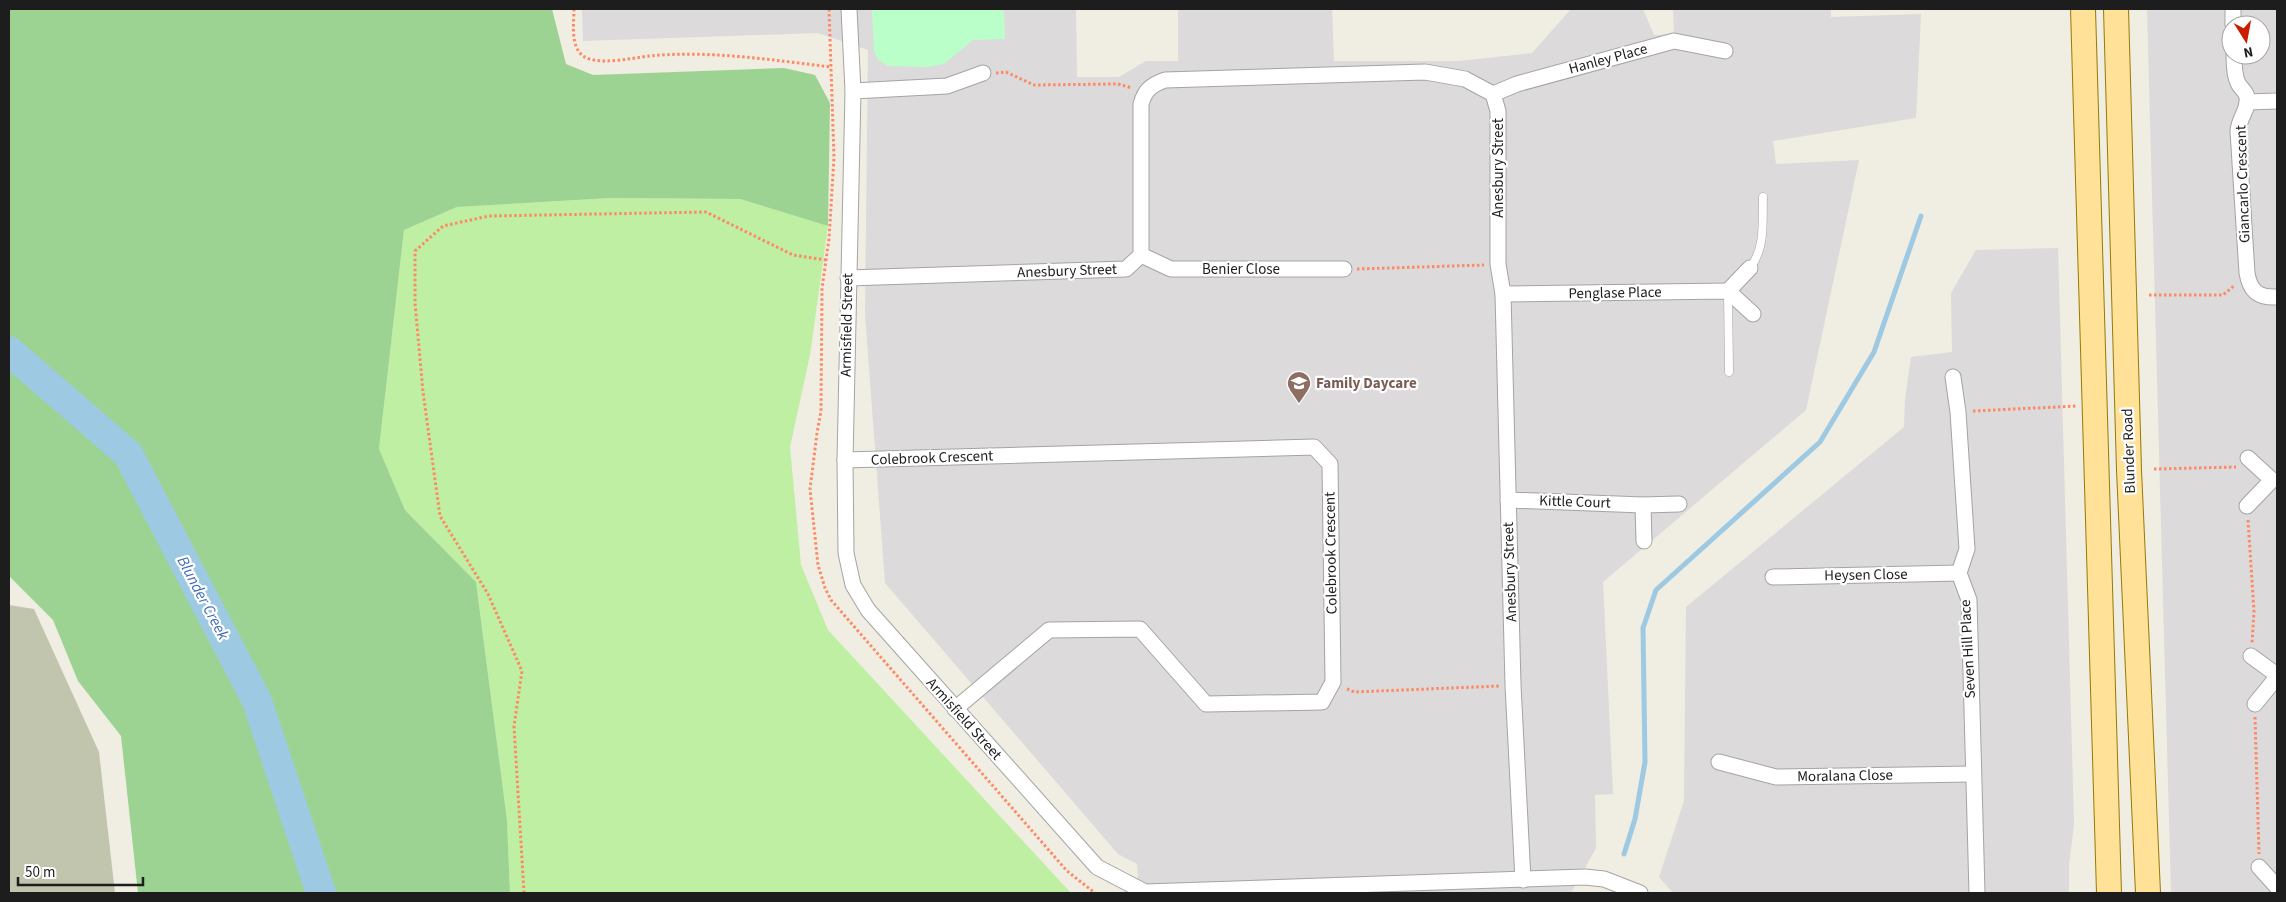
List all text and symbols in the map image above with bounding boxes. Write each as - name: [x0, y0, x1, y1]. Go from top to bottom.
- north arrow: [2221, 15, 2271, 65]
- street label: Hanley Place: [1566, 38, 1650, 80]
- text: N: [2242, 41, 2255, 62]
- street label: Anesbury Street: [1488, 118, 1509, 218]
- street label: Giancarlo Crescent: [2230, 125, 2256, 243]
- street label: Anesbury Street: [1017, 259, 1117, 283]
- street label: Benier Close: [1202, 259, 1280, 280]
- street label: Armisfield Street: [836, 273, 858, 377]
- street label: Penglase Place: [1568, 282, 1662, 304]
- school or university icon: Family Daycare: [1286, 370, 1312, 404]
- place label: Family Daycare: [1316, 373, 1417, 394]
- street label: Blunder Road: [2117, 408, 2141, 494]
- street label: Colebrook Crescent: [870, 445, 994, 471]
- street label: Kittle Court: [1539, 490, 1611, 514]
- street label: Colebrook Crescent: [1319, 492, 1343, 614]
- street label: Anesbury Street: [1498, 522, 1522, 622]
- water label: Blunder Creek: [172, 552, 234, 644]
- street label: Heysen Close: [1824, 564, 1908, 586]
- street label: Seven Hill Place: [1955, 599, 1981, 699]
- street label: Armisfield Street: [921, 673, 1007, 765]
- street label: Moralana Close: [1797, 765, 1893, 787]
- scale bar: [18, 854, 142, 886]
- text: 50 m: [25, 862, 55, 883]

